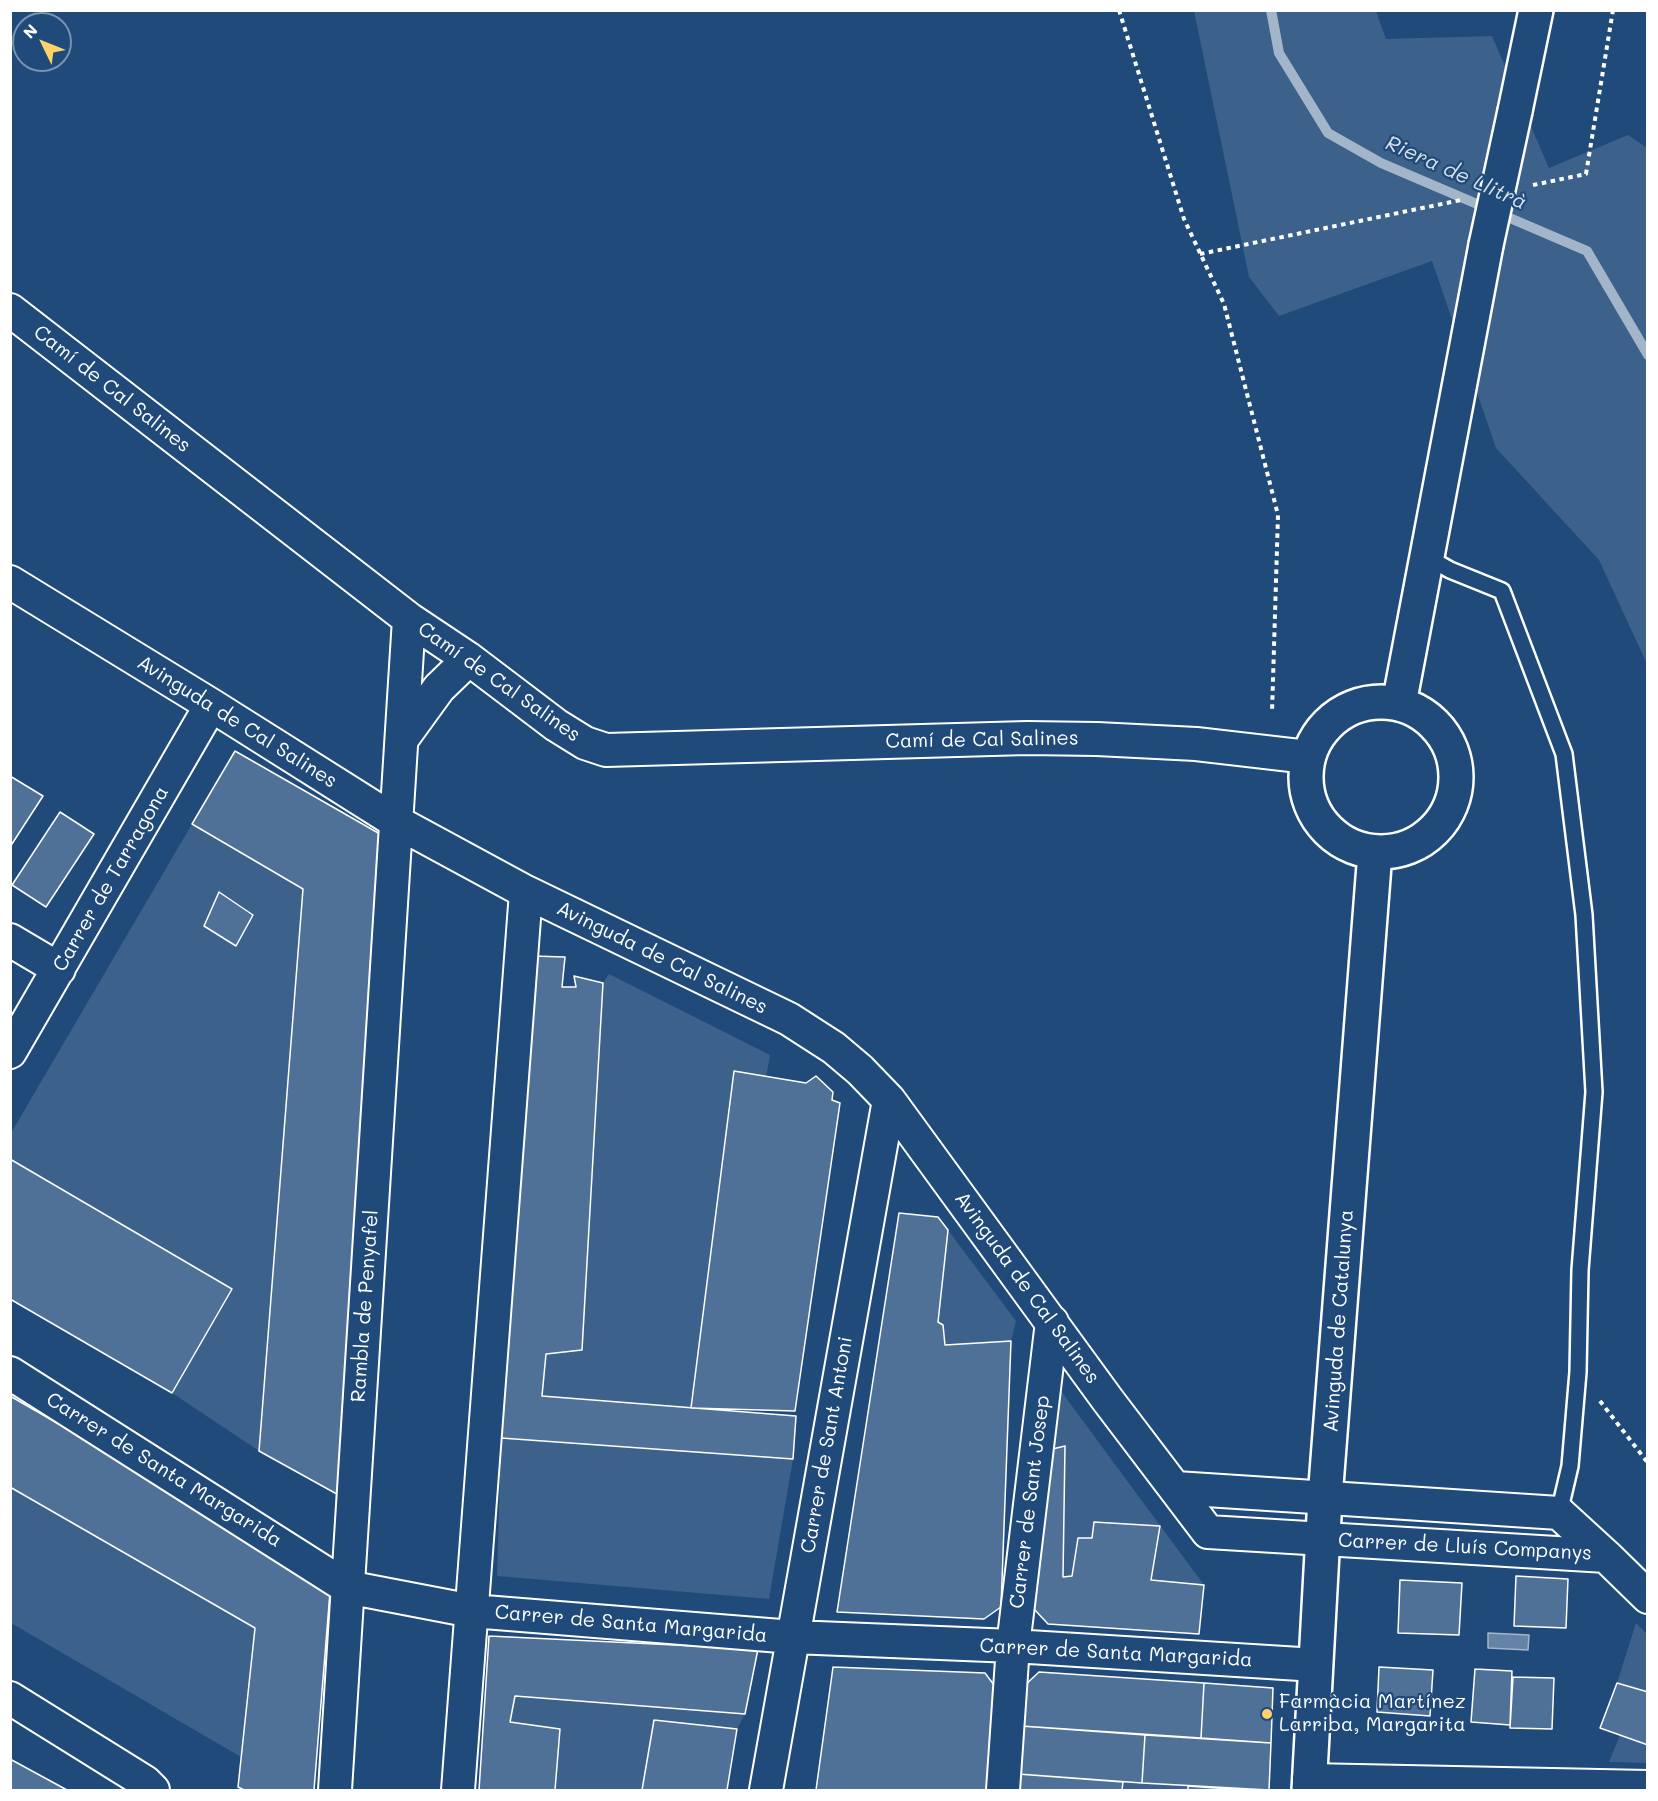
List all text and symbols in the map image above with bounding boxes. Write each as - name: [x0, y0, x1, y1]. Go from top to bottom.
- north arrow: [12, 12, 72, 72]
- text: N: [18, 19, 42, 42]
- water label: Riera de Llitrà: [1382, 131, 1530, 215]
- street label: Camí de Cal Salines: [29, 320, 195, 458]
- street label: Camí de Cal Salines: [413, 617, 585, 747]
- street label: Avinguda de Cal Salines: [133, 651, 341, 793]
- street label: Camí de Cal Salines: [885, 726, 1079, 754]
- street label: Carrer de Tarragona: [48, 782, 174, 976]
- street label: Avinguda de Cal Salines: [553, 897, 771, 1019]
- street label: Avinguda de Cal Salines: [949, 1187, 1105, 1389]
- street label: Rambla de Penyafel: [346, 1209, 384, 1403]
- street label: Avinguda de Catalunya: [1319, 1209, 1359, 1433]
- street label: Carrer de Sant Antoni: [796, 1335, 858, 1555]
- street label: Carrer de Santa Margarida: [42, 1387, 286, 1553]
- street label: Carrer de Sant Josep: [1005, 1394, 1055, 1610]
- street label: Carrer de Lluís Companys: [1337, 1528, 1593, 1566]
- street label: Carrer de Santa Margarida: [494, 1600, 768, 1648]
- street label: Carrer de Santa Margarida: [979, 1634, 1253, 1672]
- place label: Farmàcia Martínez Larriba, Margarita: [1279, 1690, 1466, 1737]
- marker: Farmàcia Martínez Larriba, Margarita: [1260, 1707, 1274, 1721]

